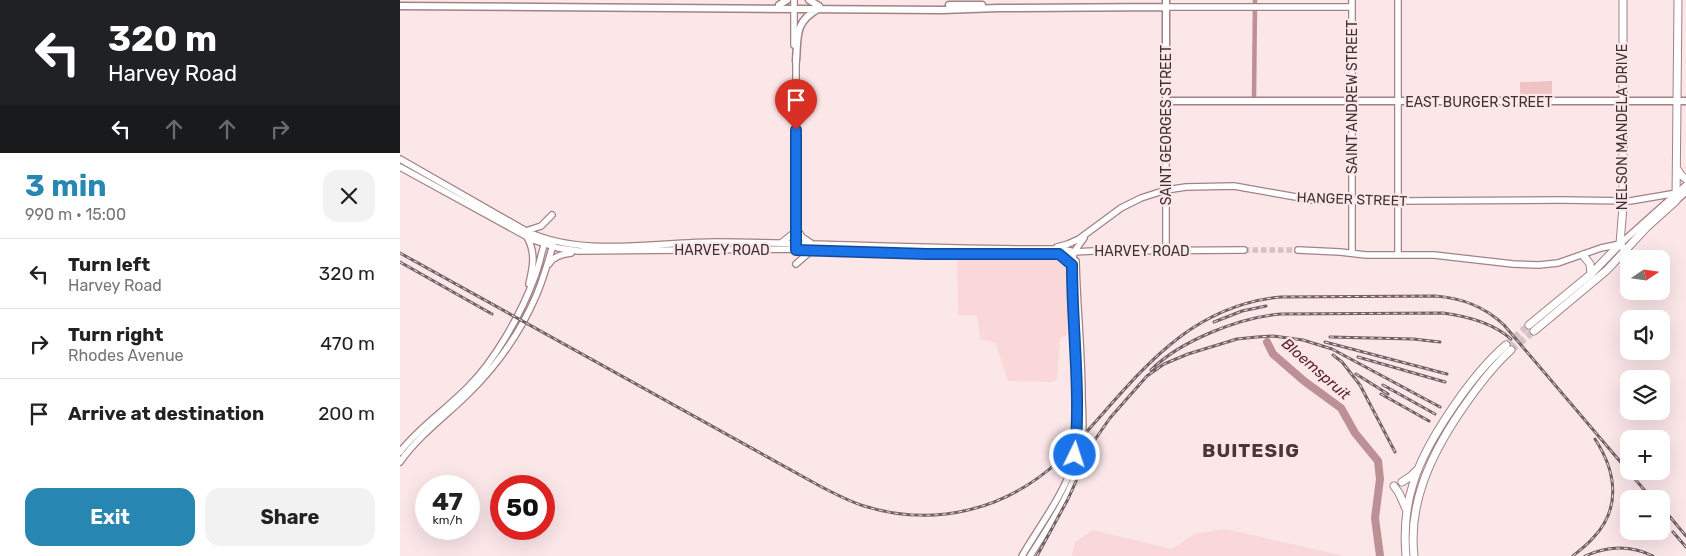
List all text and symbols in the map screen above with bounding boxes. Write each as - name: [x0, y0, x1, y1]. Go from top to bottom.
- text: 320 m: [108, 18, 217, 60]
- icon: left: [25, 20, 90, 85]
- street label: SAINT ANDREW STREET: [1344, 20, 1361, 174]
- street label: NELSON MANDELA DRIVE: [1614, 44, 1631, 210]
- street label: SAINT GEORGES STREET: [1158, 45, 1175, 205]
- text: Harvey Road: [108, 60, 237, 87]
- pin: [775, 79, 817, 130]
- icon: arrive: [782, 86, 810, 114]
- street label: EAST BURGER STREET: [1405, 94, 1553, 111]
- icon: left: [107, 115, 135, 143]
- icon: ahead: [160, 115, 188, 143]
- icon: ahead: [213, 115, 241, 143]
- icon: right: [266, 115, 294, 143]
- text: 3 min: [25, 168, 107, 204]
- button: close: [323, 170, 375, 222]
- street label: HANGER STREET: [1296, 189, 1408, 210]
- text: 990 m · 15:00: [25, 205, 126, 224]
- street label: HARVEY ROAD: [674, 242, 770, 259]
- street label: HARVEY ROAD: [1094, 243, 1190, 260]
- north arrow: [1620, 250, 1670, 300]
- map controls: [1620, 250, 1670, 540]
- text: Turn left: [68, 253, 150, 276]
- icon: left: [25, 260, 53, 288]
- text: 320 m: [319, 262, 375, 285]
- text: Harvey Road: [68, 276, 162, 295]
- button: sound: [1620, 310, 1670, 360]
- text: Turn right: [68, 323, 163, 346]
- icon: right: [25, 330, 53, 358]
- text: 470 m: [320, 332, 375, 355]
- water label: Bloemspruit: [1278, 334, 1354, 404]
- text: Rhodes Avenue: [68, 346, 184, 365]
- button: layers: [1620, 370, 1670, 420]
- icon: arrive: [25, 400, 53, 428]
- text: Arrive at destination: [68, 402, 264, 425]
- text: 200 m: [318, 402, 375, 425]
- position arrow: [1048, 428, 1100, 480]
- button: +: [1620, 430, 1670, 480]
- district label: BUITESIG: [1202, 439, 1300, 462]
- speed limit sign: 50: [490, 475, 555, 540]
- text: 47: [432, 487, 463, 516]
- button: Exit: [25, 488, 195, 546]
- button: Share: [205, 488, 375, 546]
- button: −: [1620, 490, 1670, 540]
- text: km/h: [433, 513, 462, 527]

